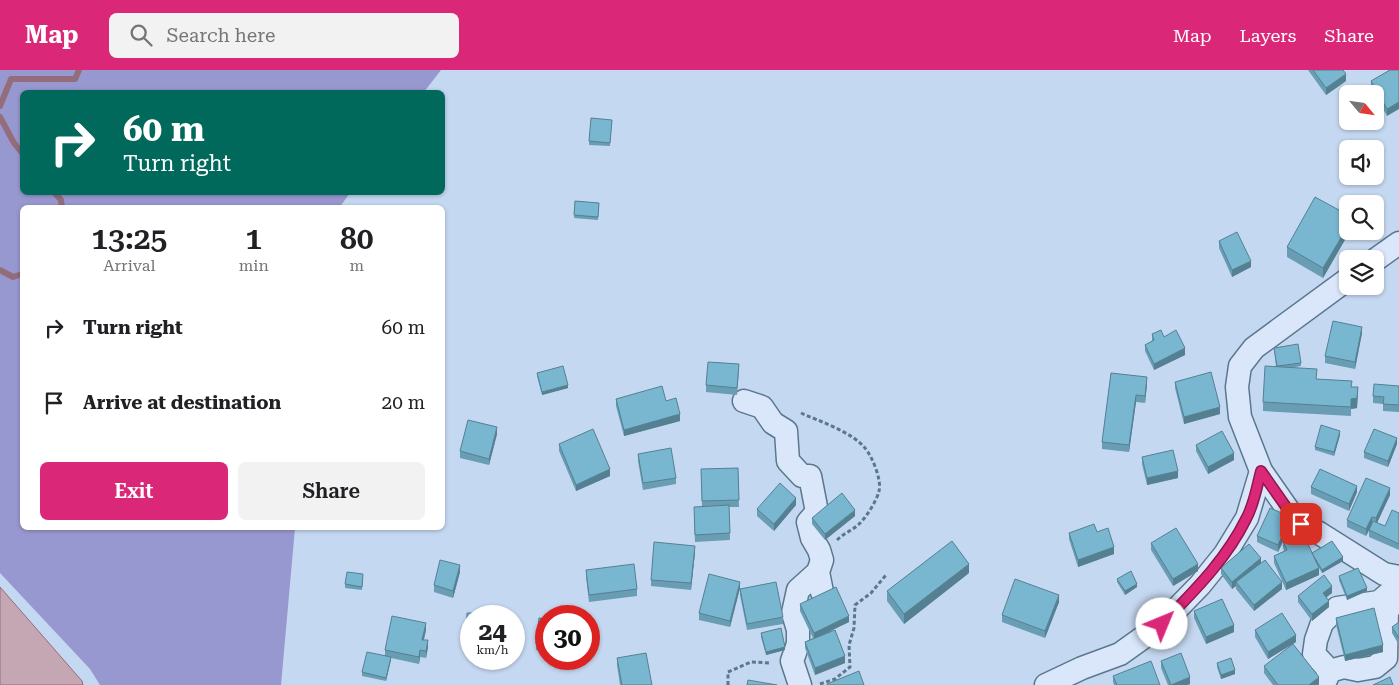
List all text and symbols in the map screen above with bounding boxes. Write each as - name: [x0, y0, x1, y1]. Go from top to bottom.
- search box: [109, 13, 459, 58]
- text: Map: [25, 21, 79, 49]
- icon: search: [127, 21, 155, 49]
- text: Search here: [167, 24, 275, 47]
- text: Map: [1173, 25, 1212, 46]
- text: Layers: [1240, 25, 1296, 46]
- text: Share: [1324, 25, 1374, 46]
- north arrow: [1339, 85, 1384, 130]
- map controls: [1339, 85, 1384, 295]
- text: 60 m: [123, 109, 205, 150]
- icon: right: [40, 110, 105, 175]
- button: sound: [1339, 140, 1384, 185]
- text: Turn right: [123, 151, 231, 176]
- button: search: [1339, 195, 1384, 240]
- text: 13:25: [91, 221, 167, 256]
- text: 1: [245, 221, 262, 256]
- text: 80: [340, 221, 374, 256]
- button: layers: [1339, 250, 1384, 295]
- text: Arrival: [103, 256, 155, 275]
- text: min: [239, 256, 269, 275]
- text: m: [350, 256, 364, 275]
- icon: right: [40, 314, 68, 342]
- text: Turn right: [83, 316, 183, 339]
- text: 60 m: [382, 316, 425, 339]
- icon: arrive: [40, 389, 68, 417]
- text: Arrive at destination: [83, 391, 281, 414]
- text: 20 m: [382, 391, 425, 414]
- button: Exit: [40, 462, 228, 520]
- button: Share: [238, 462, 425, 520]
- pin: [1280, 503, 1322, 545]
- icon: arrive: [1287, 510, 1315, 538]
- position arrow: [1135, 597, 1187, 649]
- speed limit sign: 30: [535, 605, 600, 670]
- text: 24: [478, 617, 507, 646]
- text: km/h: [476, 643, 509, 657]

